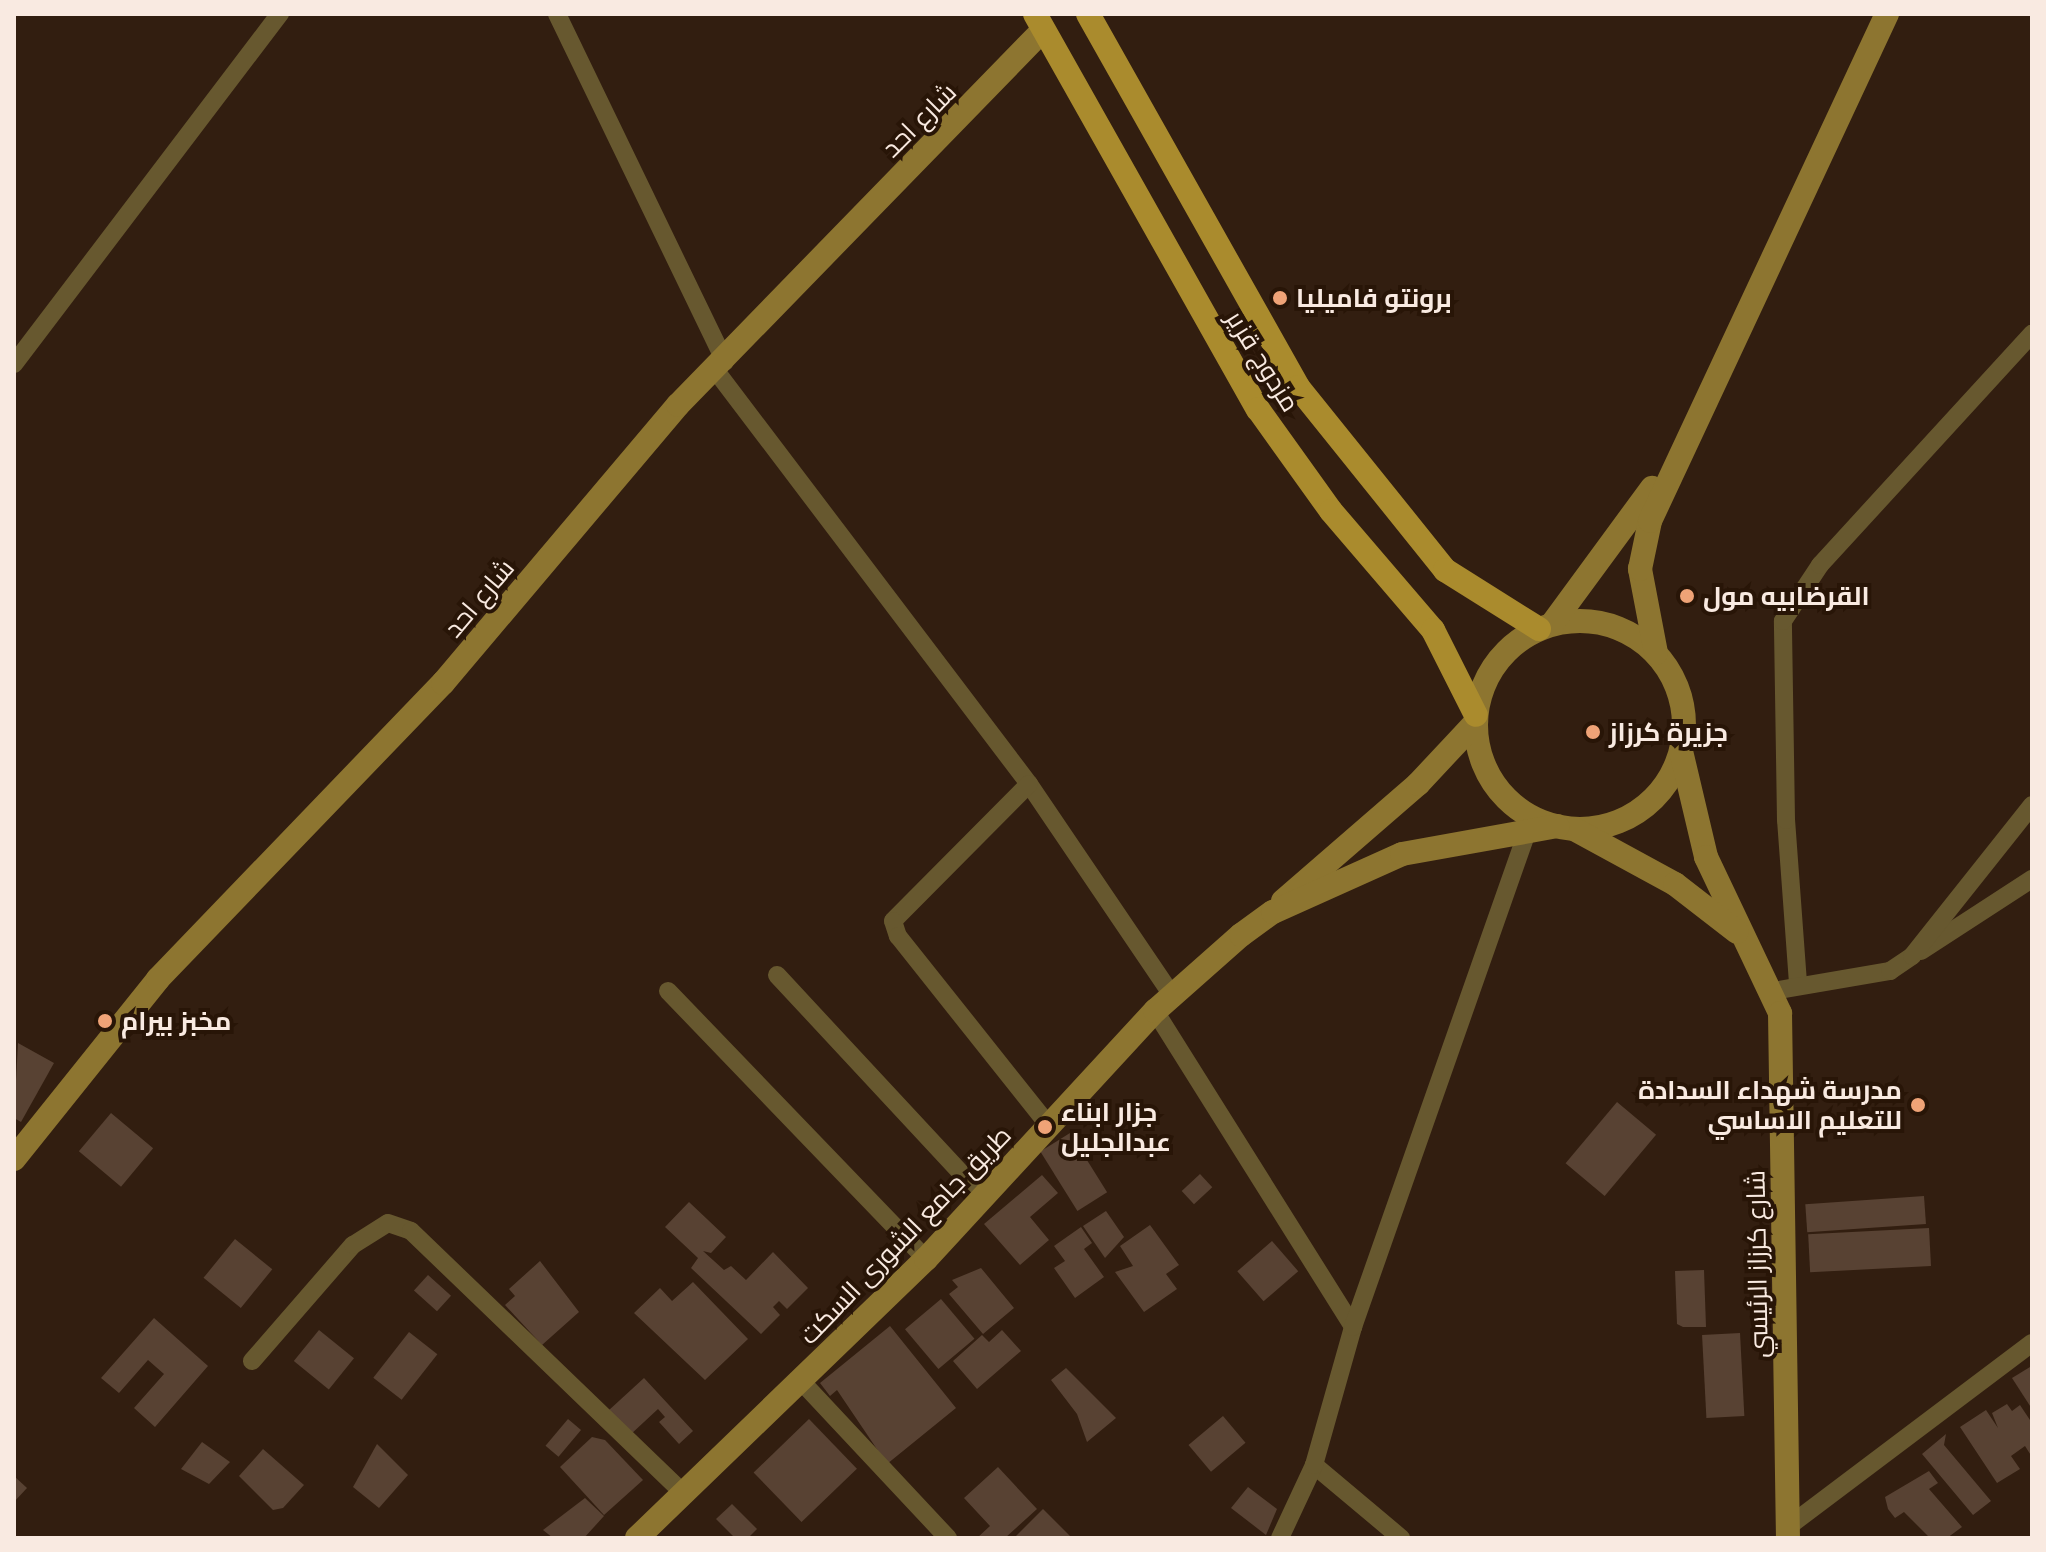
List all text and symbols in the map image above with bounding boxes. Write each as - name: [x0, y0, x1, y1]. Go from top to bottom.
- street label: شارع احد: [875, 76, 963, 164]
- place label: برونتو فاميليا: [1296, 282, 1452, 314]
- marker: برونتو فاميليا: [1271, 289, 1289, 307]
- street label: مزدوج قزير: [1220, 305, 1306, 417]
- street label: شارع احد: [437, 553, 521, 643]
- place label: القرضابيه مول: [1703, 580, 1870, 612]
- marker: القرضابيه مول: [1678, 587, 1696, 605]
- place label: جزيرة كرزاز: [1609, 716, 1728, 748]
- marker: جزيرة كرزاز: [1584, 723, 1602, 741]
- place label: مخبز بيرام: [121, 1005, 231, 1037]
- marker: مخبز بيرام: [96, 1012, 114, 1030]
- place label: مدرسة شهداء السدادة للتعليم الاساسي: [1638, 1074, 1902, 1136]
- place label: جزار ابناء عبدالجليل: [1061, 1096, 1171, 1158]
- marker: مدرسة شهداء السدادة للتعليم الاساسي: [1909, 1096, 1927, 1114]
- marker: جزار ابناء عبدالجليل: [1036, 1118, 1054, 1136]
- street label: طريق جامع الشورى السكت: [793, 1119, 1017, 1351]
- street label: شارع كرزاز الرئيسي: [1740, 1170, 1774, 1358]

